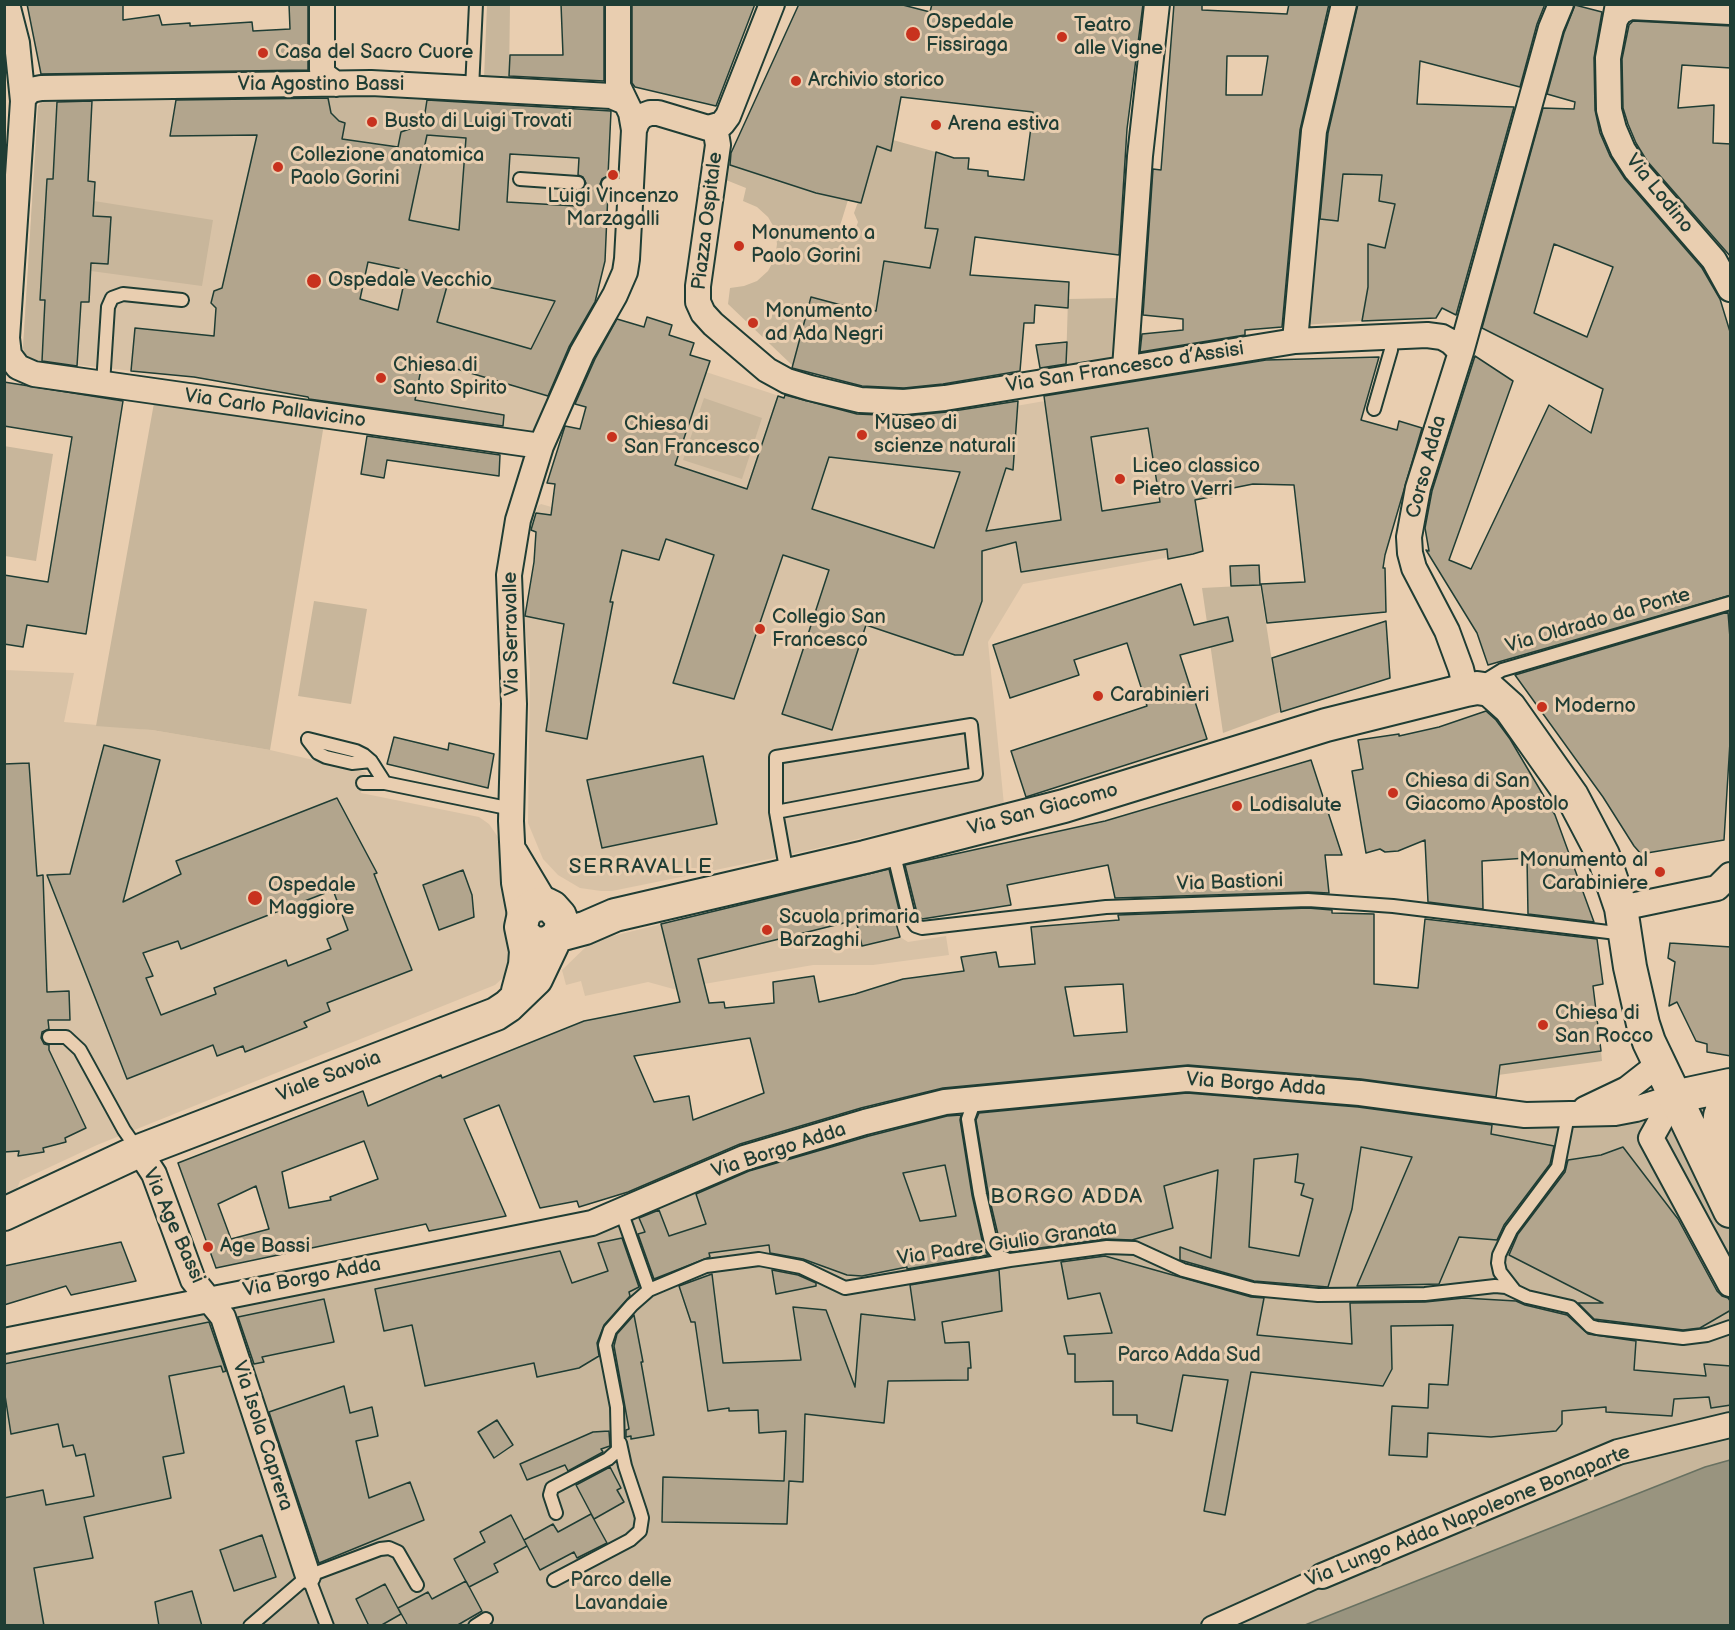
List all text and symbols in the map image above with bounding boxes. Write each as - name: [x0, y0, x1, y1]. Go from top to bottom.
- place label: Ospedale Fissiraga: [926, 11, 1014, 58]
- place label: Teatro alle Vigne: [1074, 14, 1163, 61]
- marker: Ospedale Fissiraga: [904, 25, 922, 43]
- marker: Teatro alle Vigne: [1055, 30, 1069, 44]
- place label: Casa del Sacro Cuore: [275, 41, 473, 65]
- marker: Casa del Sacro Cuore: [256, 46, 270, 60]
- place label: Archivio storico: [808, 69, 944, 93]
- street label: Via Agostino Bassi: [238, 73, 404, 97]
- marker: Archivio storico: [789, 74, 803, 88]
- place label: Busto di Luigi Trovati: [384, 110, 572, 134]
- place label: Arena estiva: [948, 113, 1059, 137]
- marker: Busto di Luigi Trovati: [365, 115, 379, 129]
- marker: Arena estiva: [929, 118, 943, 132]
- place label: Collezione anatomica Paolo Gorini: [290, 144, 484, 191]
- street label: Via Lodino: [1620, 150, 1698, 238]
- street label: Piazza Ospitale: [688, 151, 728, 291]
- marker: Collezione anatomica Paolo Gorini: [271, 160, 285, 174]
- marker: Luigi Vincenzo Marzagalli: [606, 168, 620, 182]
- place label: Luigi Vincenzo Marzagalli: [547, 185, 679, 232]
- place label: Monumento a Paolo Gorini: [751, 222, 875, 269]
- marker: Monumento a Paolo Gorini: [732, 239, 746, 253]
- place label: Ospedale Vecchio: [328, 269, 492, 293]
- marker: Ospedale Vecchio: [305, 272, 323, 290]
- place label: Monumento ad Ada Negri: [765, 300, 884, 347]
- marker: Monumento ad Ada Negri: [746, 316, 760, 330]
- street label: Via San Francesco d’Assisi: [1004, 337, 1246, 399]
- place label: Chiesa di Santo Spirito: [393, 354, 507, 401]
- marker: Chiesa di Santo Spirito: [374, 371, 388, 385]
- street label: Via Carlo Pallavicino: [183, 384, 367, 434]
- place label: Museo di scienze naturali: [874, 412, 1016, 459]
- place label: Chiesa di San Francesco: [624, 413, 760, 460]
- street label: Corso Adda: [1402, 413, 1452, 521]
- marker: Museo di scienze naturali: [855, 428, 869, 442]
- marker: Chiesa di San Francesco: [605, 430, 619, 444]
- place label: Liceo classico Pietro Verri: [1132, 455, 1260, 502]
- marker: Liceo classico Pietro Verri: [1113, 472, 1127, 486]
- street label: Via Serravalle: [499, 572, 525, 696]
- street label: Via Oldrado da Ponte: [1503, 583, 1693, 659]
- place label: Collegio San Francesco: [772, 606, 886, 653]
- marker: Collegio San Francesco: [753, 622, 767, 636]
- place label: Carabinieri: [1110, 684, 1209, 708]
- marker: Carabinieri: [1091, 689, 1105, 703]
- place label: Moderno: [1554, 695, 1636, 719]
- marker: Moderno: [1535, 700, 1549, 714]
- place label: Chiesa di San Giacomo Apostolo: [1405, 770, 1569, 817]
- street label: Via San Giacomo: [965, 778, 1121, 842]
- marker: Chiesa di San Giacomo Apostolo: [1386, 786, 1400, 800]
- place label: Lodisalute: [1249, 794, 1342, 818]
- marker: Lodisalute: [1230, 799, 1244, 813]
- place label: Monumento al Carabiniere: [1519, 849, 1648, 896]
- district label: SERRAVALLE: [569, 855, 713, 881]
- marker: Monumento al Carabiniere: [1653, 865, 1667, 879]
- street label: Via Bastioni: [1176, 869, 1284, 897]
- place label: Ospedale Maggiore: [268, 874, 356, 921]
- marker: Ospedale Maggiore: [246, 889, 264, 907]
- place label: Scuola primaria Barzaghi: [779, 906, 920, 953]
- marker: Scuola primaria Barzaghi: [760, 923, 774, 937]
- place label: Chiesa di San Rocco: [1555, 1002, 1653, 1049]
- marker: Chiesa di San Rocco: [1536, 1018, 1550, 1032]
- street label: Viale Savoia: [273, 1046, 385, 1108]
- street label: Via Borgo Adda: [1185, 1068, 1327, 1102]
- street label: Via Borgo Adda: [709, 1118, 849, 1184]
- street label: Via Age Bassi: [137, 1165, 209, 1287]
- district label: BORGO ADDA: [990, 1185, 1144, 1211]
- street label: Via Padre Giulio Granata: [896, 1217, 1118, 1271]
- place label: Age Bassi: [220, 1235, 310, 1259]
- marker: Age Bassi: [201, 1240, 215, 1254]
- street label: Via Borgo Adda: [241, 1253, 383, 1303]
- park label: Parco Adda Sud: [1117, 1344, 1261, 1368]
- street label: Via Isola Caprera: [226, 1358, 298, 1514]
- street label: Via Lungo Adda Napoleone Bonaparte: [1302, 1441, 1634, 1593]
- park label: Parco delle Lavandaie: [570, 1569, 672, 1616]

